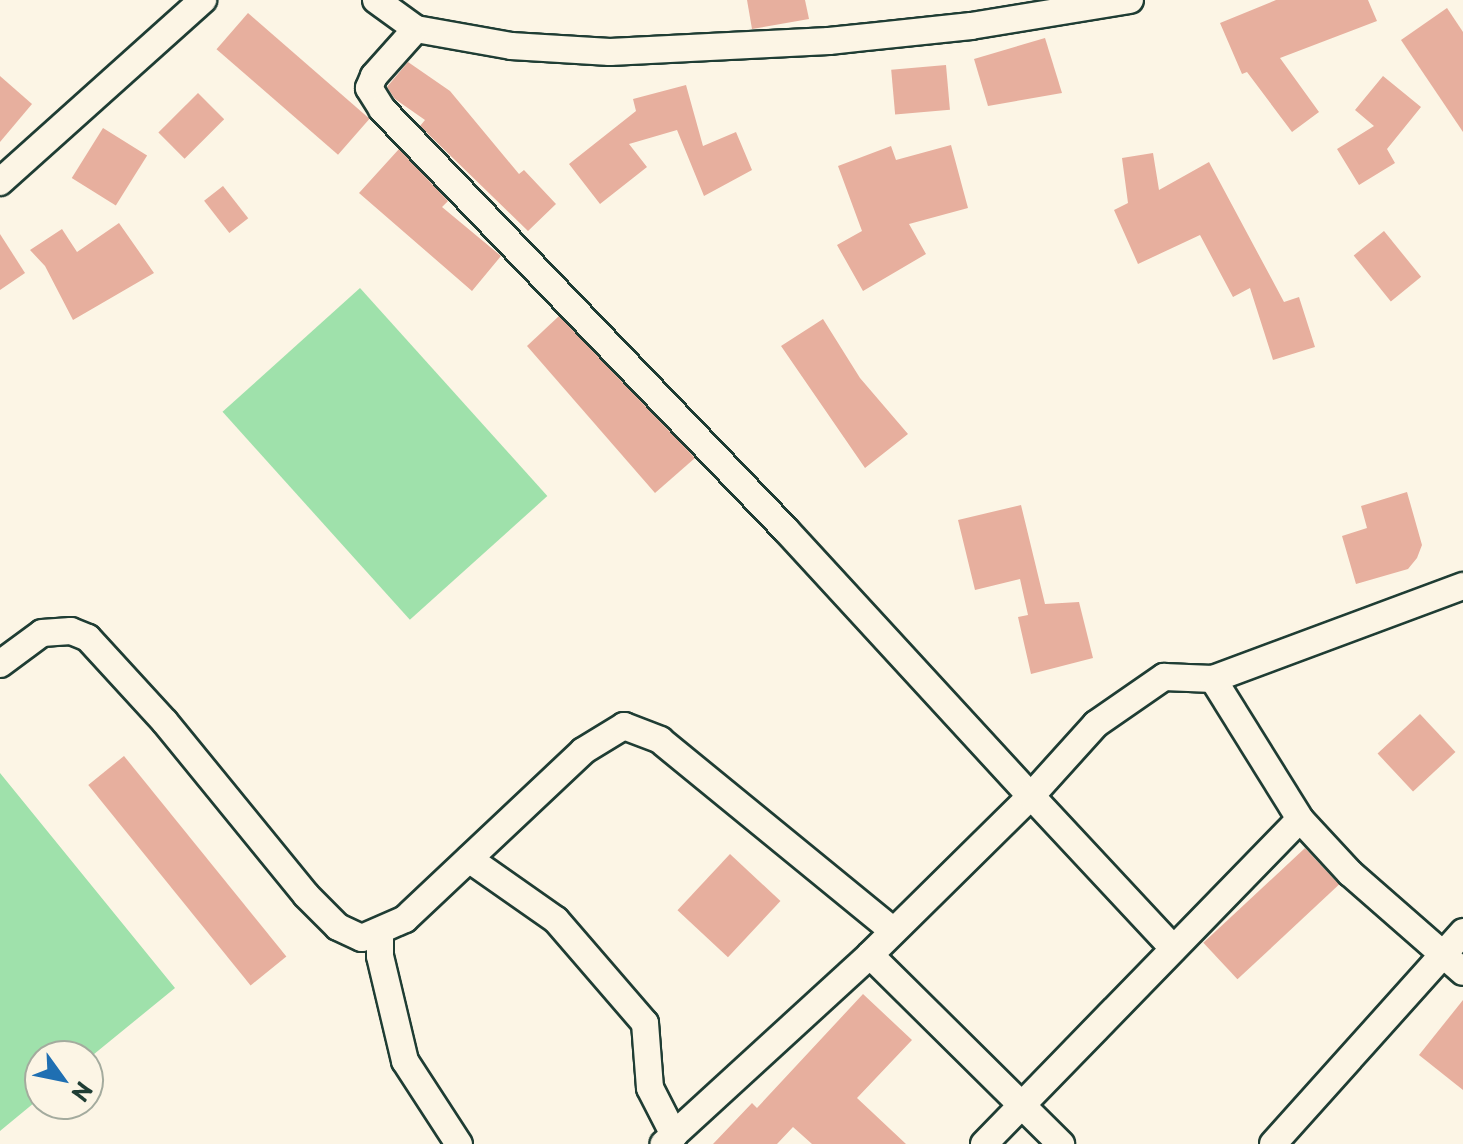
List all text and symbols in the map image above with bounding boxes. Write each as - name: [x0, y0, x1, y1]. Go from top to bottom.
- north arrow: [24, 1040, 104, 1120]
- text: N: [64, 1076, 101, 1109]

